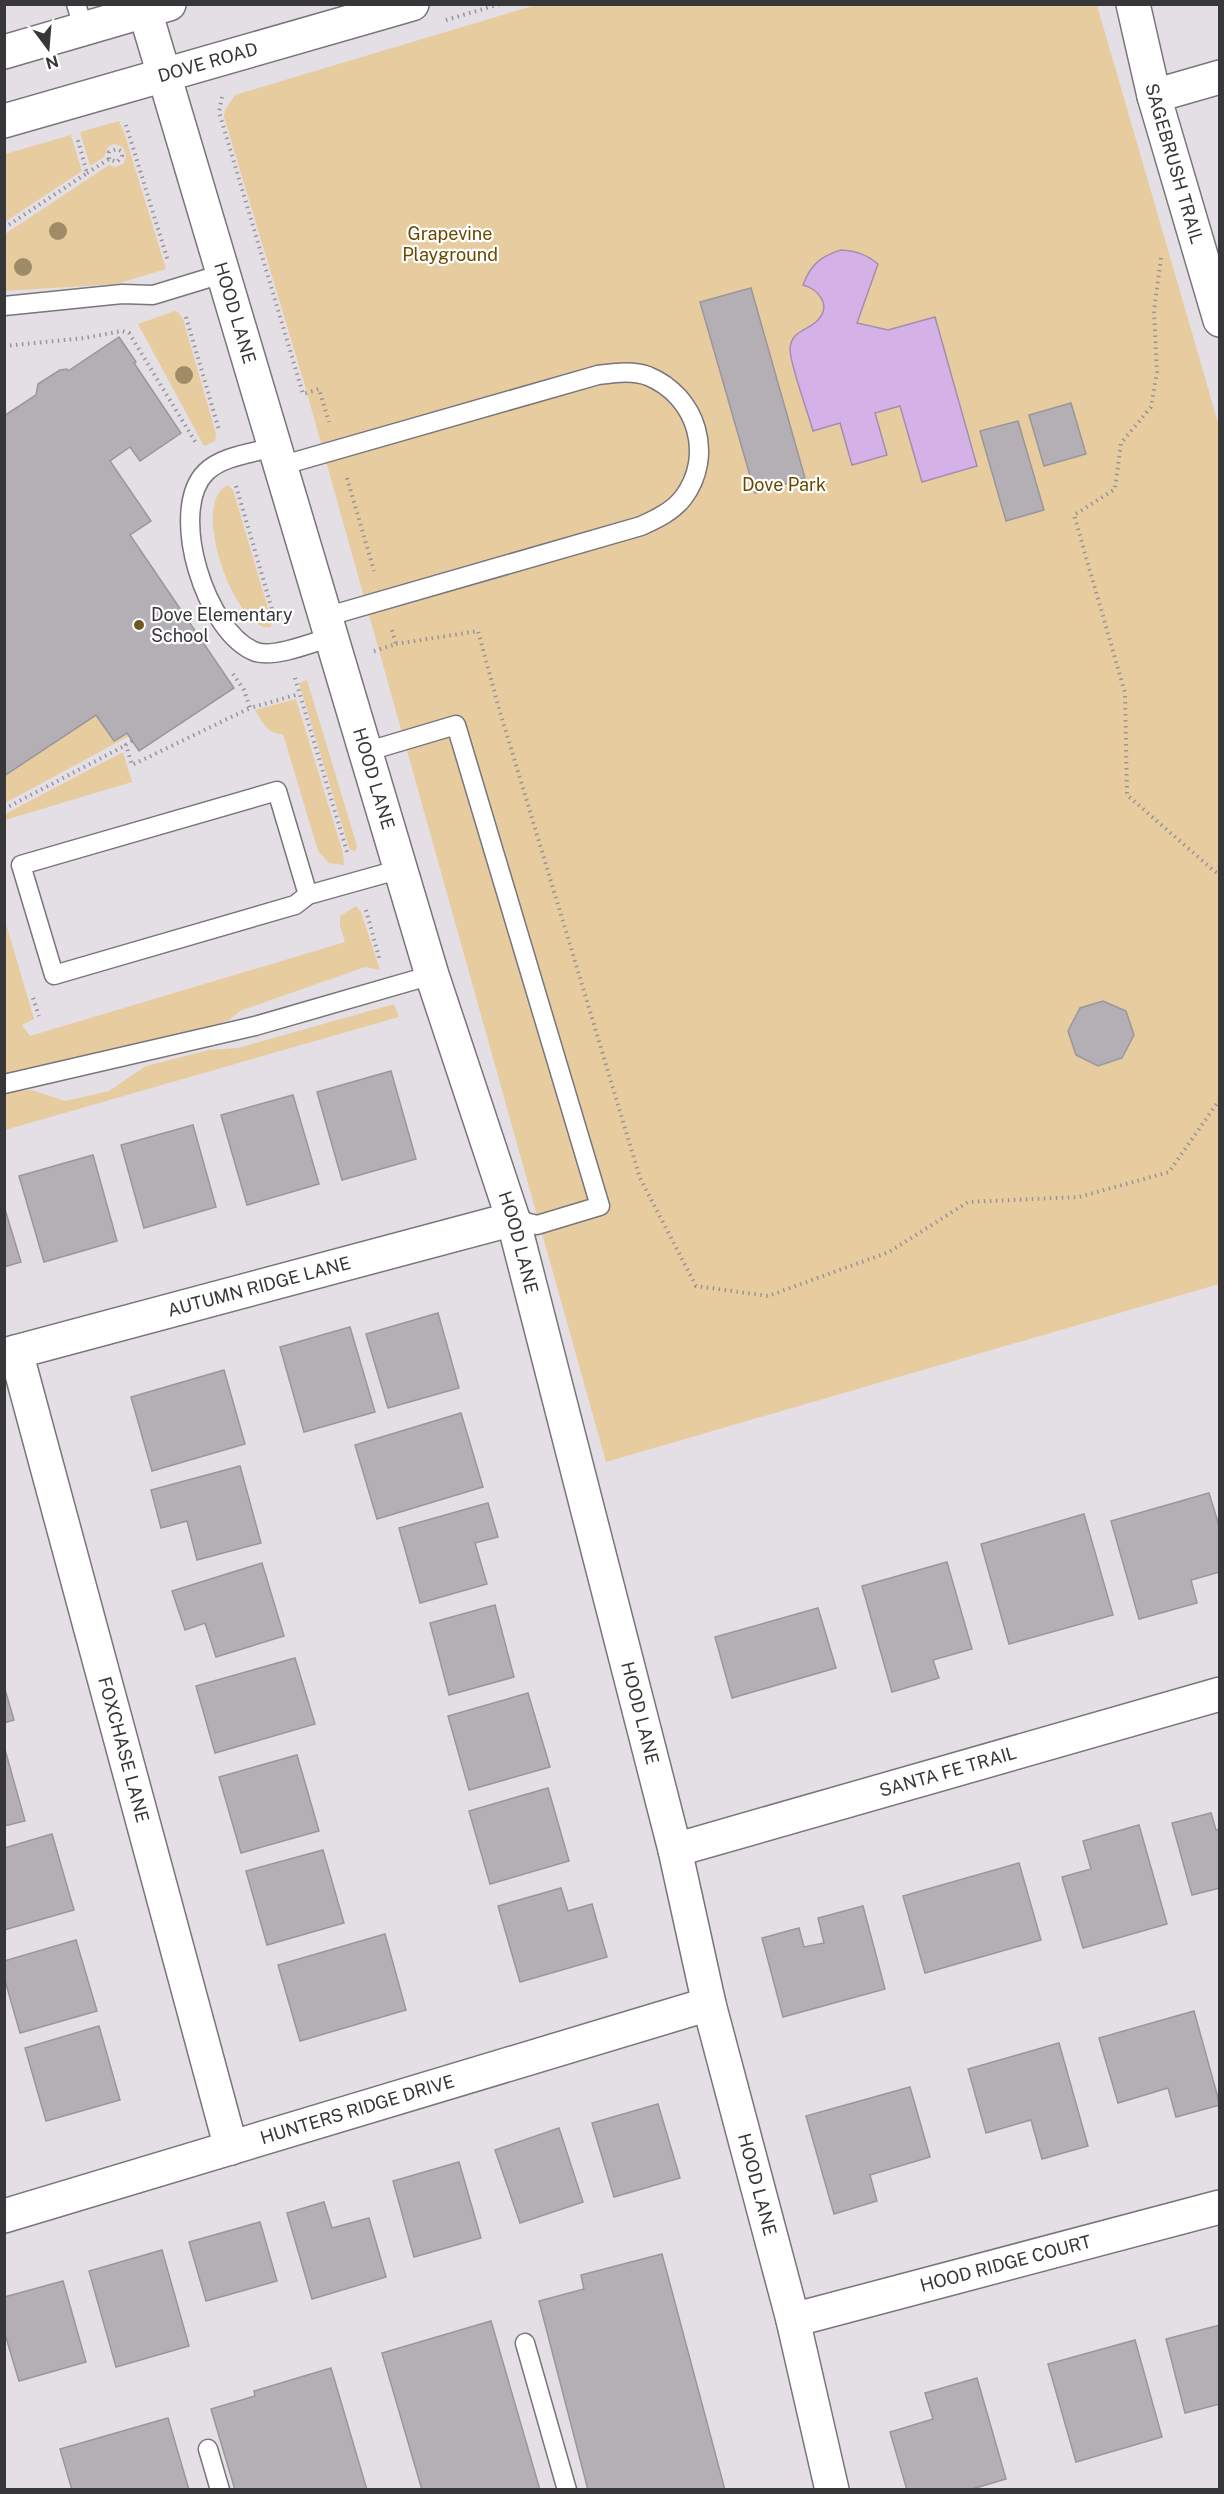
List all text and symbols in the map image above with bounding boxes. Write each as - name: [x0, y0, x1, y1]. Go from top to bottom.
- north arrow: [18, 18, 78, 78]
- street label: DOVE ROAD: [155, 38, 260, 86]
- text: N: [43, 51, 61, 73]
- street label: SAGEBRUSH TRAIL: [1141, 81, 1208, 246]
- park label: Grapevine Playground: [402, 223, 498, 265]
- street label: HOOD LANE: [210, 259, 260, 366]
- park label: Dove Park: [742, 474, 826, 495]
- place label: Dove Elementary School: [151, 604, 293, 646]
- marker: Dove Elementary School: [132, 618, 146, 632]
- street label: HOOD LANE: [349, 725, 399, 832]
- street label: HOOD LANE: [495, 1188, 543, 1296]
- street label: AUTUMN RIDGE LANE: [165, 1252, 353, 1321]
- street label: HOOD LANE: [617, 1659, 664, 1767]
- street label: FOXCHASE LANE: [94, 1674, 154, 1825]
- street label: SANTA FE TRAIL: [877, 1742, 1019, 1801]
- street label: HUNTERS RIDGE DRIVE: [258, 2070, 457, 2148]
- street label: HOOD LANE: [734, 2131, 781, 2238]
- street label: HOOD RIDGE COURT: [918, 2230, 1094, 2296]

